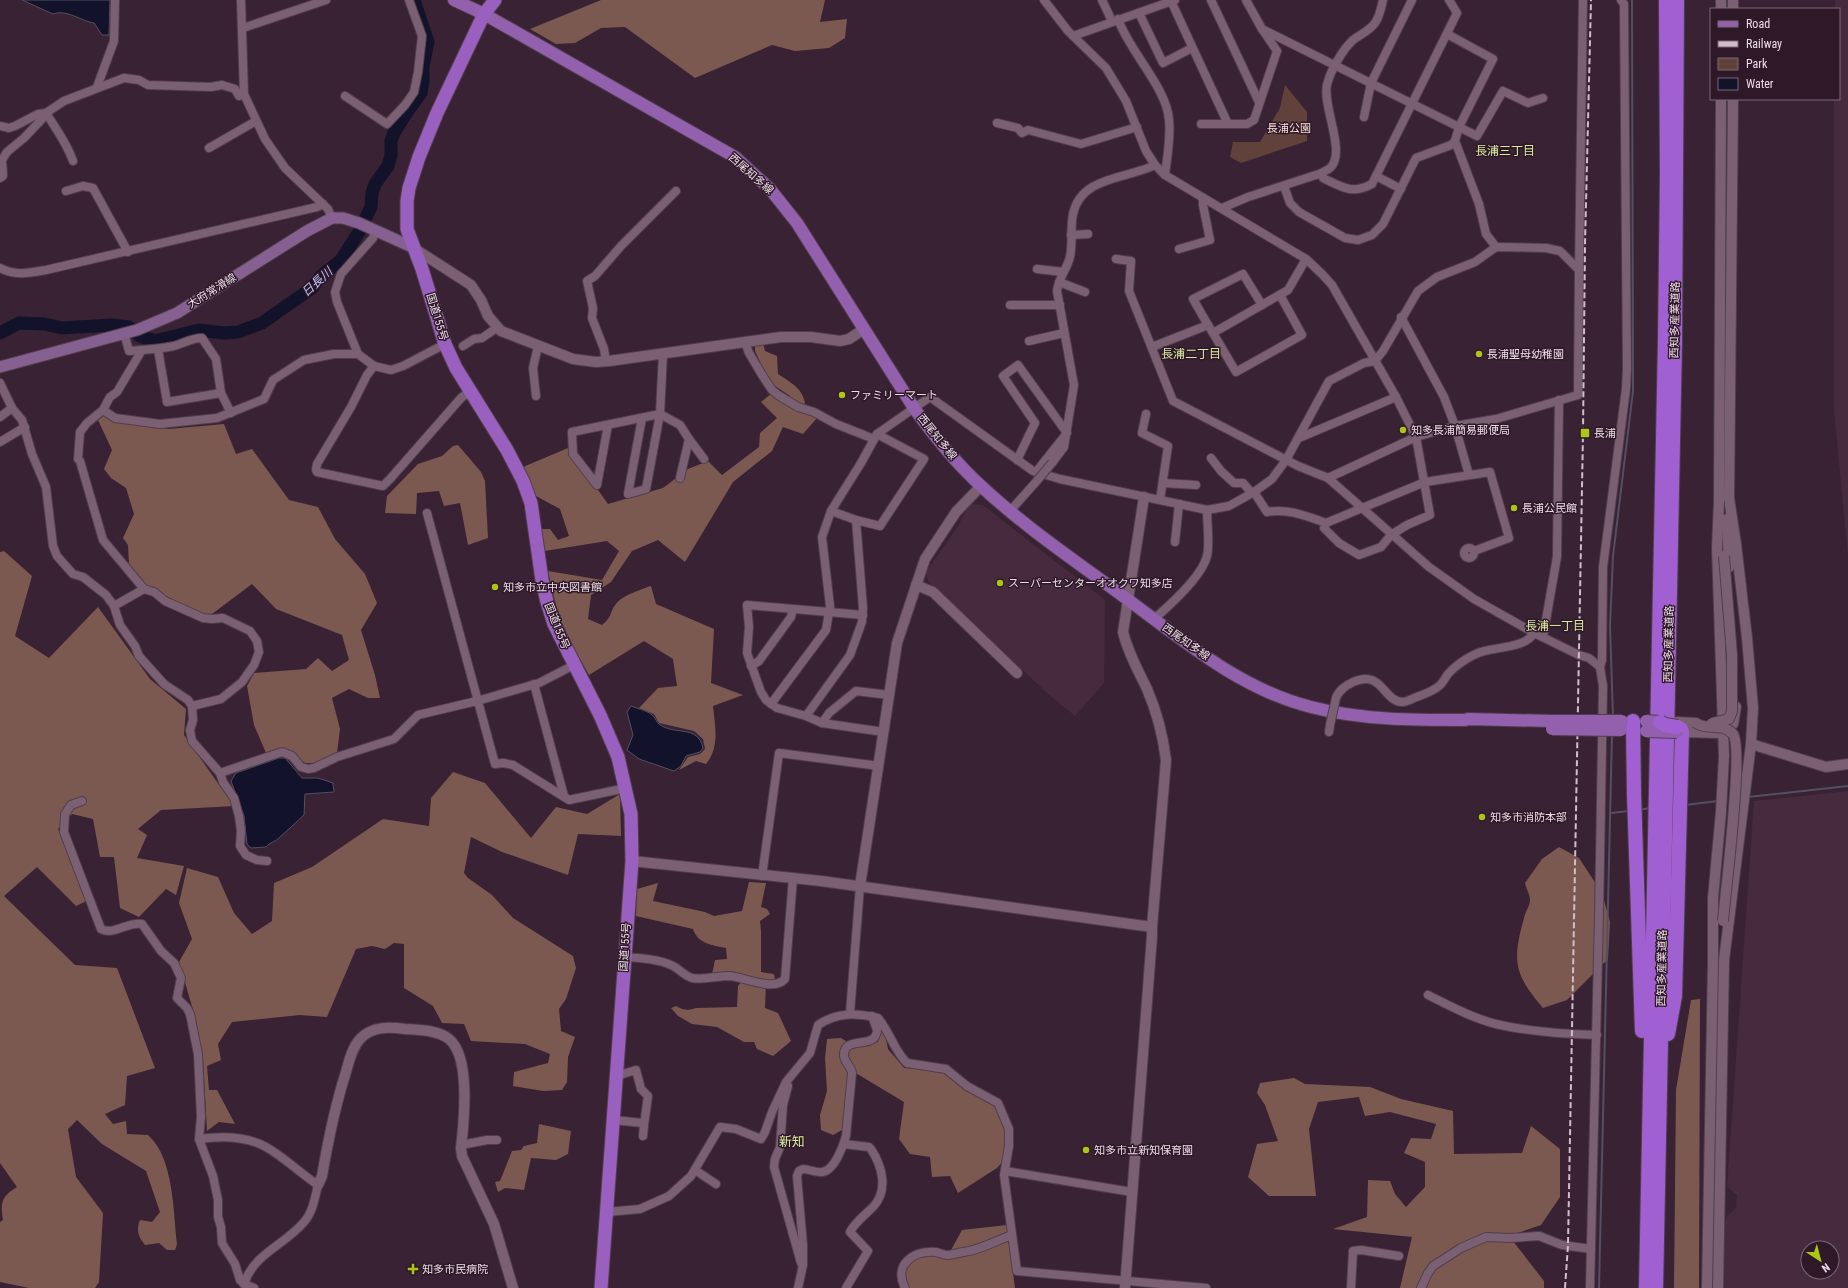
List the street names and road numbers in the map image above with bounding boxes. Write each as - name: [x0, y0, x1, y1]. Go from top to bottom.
- street label: 西尾知多線: [726, 151, 776, 197]
- street label: 大府常滑線: [185, 271, 239, 311]
- street label: 西知多産業道路: [1668, 281, 1682, 359]
- street label: 国道155号: [424, 292, 450, 342]
- street label: 西尾知多線: [915, 412, 959, 462]
- street label: 国道155号: [542, 601, 572, 651]
- street label: 西知多産業道路: [1662, 605, 1676, 683]
- street label: 西尾知多線: [1160, 621, 1212, 663]
- street label: 国道155号: [617, 922, 633, 972]
- street label: 西知多産業道路: [1655, 929, 1669, 1007]

